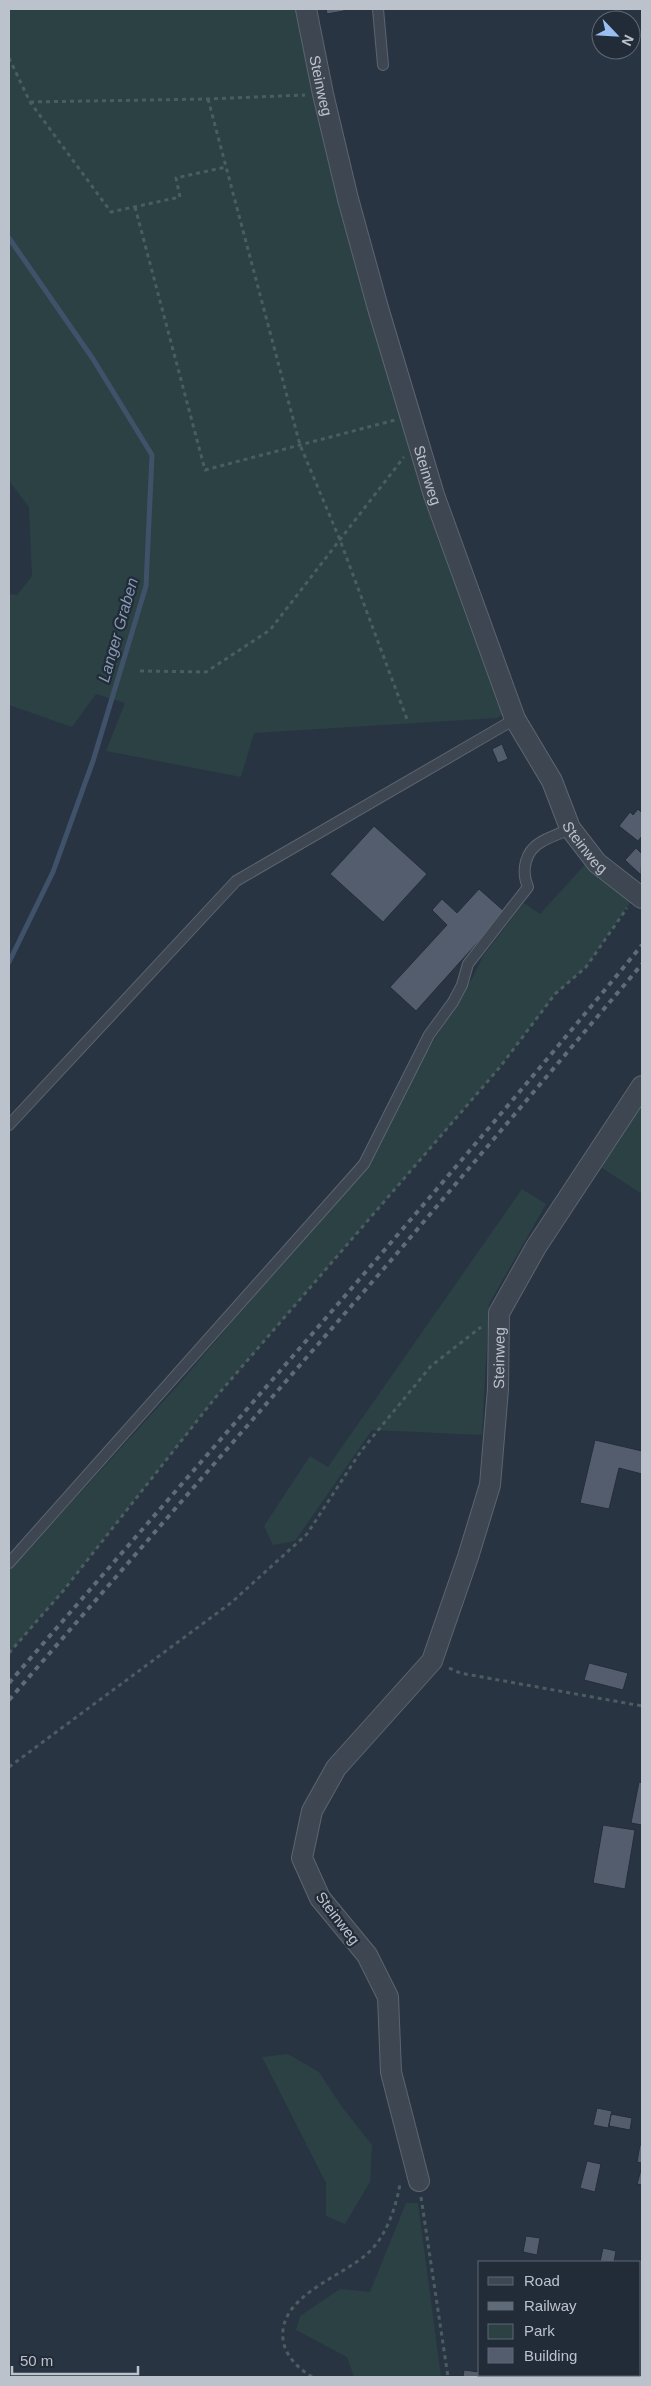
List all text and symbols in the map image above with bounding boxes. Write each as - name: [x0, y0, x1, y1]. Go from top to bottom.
- north arrow: [591, 10, 641, 60]
- text: N: [618, 33, 637, 48]
- street label: Steinweg: [307, 54, 336, 118]
- street label: Steinweg: [411, 443, 445, 507]
- water label: Langer Graben: [95, 576, 141, 684]
- street label: Steinweg: [560, 819, 611, 877]
- street label: Steinweg: [490, 1327, 507, 1389]
- street label: Steinweg: [313, 1888, 363, 1948]
- legend: [478, 2261, 641, 2376]
- text: Road: [524, 2272, 560, 2289]
- text: Railway: [524, 2297, 577, 2314]
- text: Park: [524, 2322, 555, 2339]
- scale bar: [12, 2344, 139, 2376]
- text: Building: [524, 2347, 577, 2364]
- text: 50 m: [20, 2352, 53, 2369]

